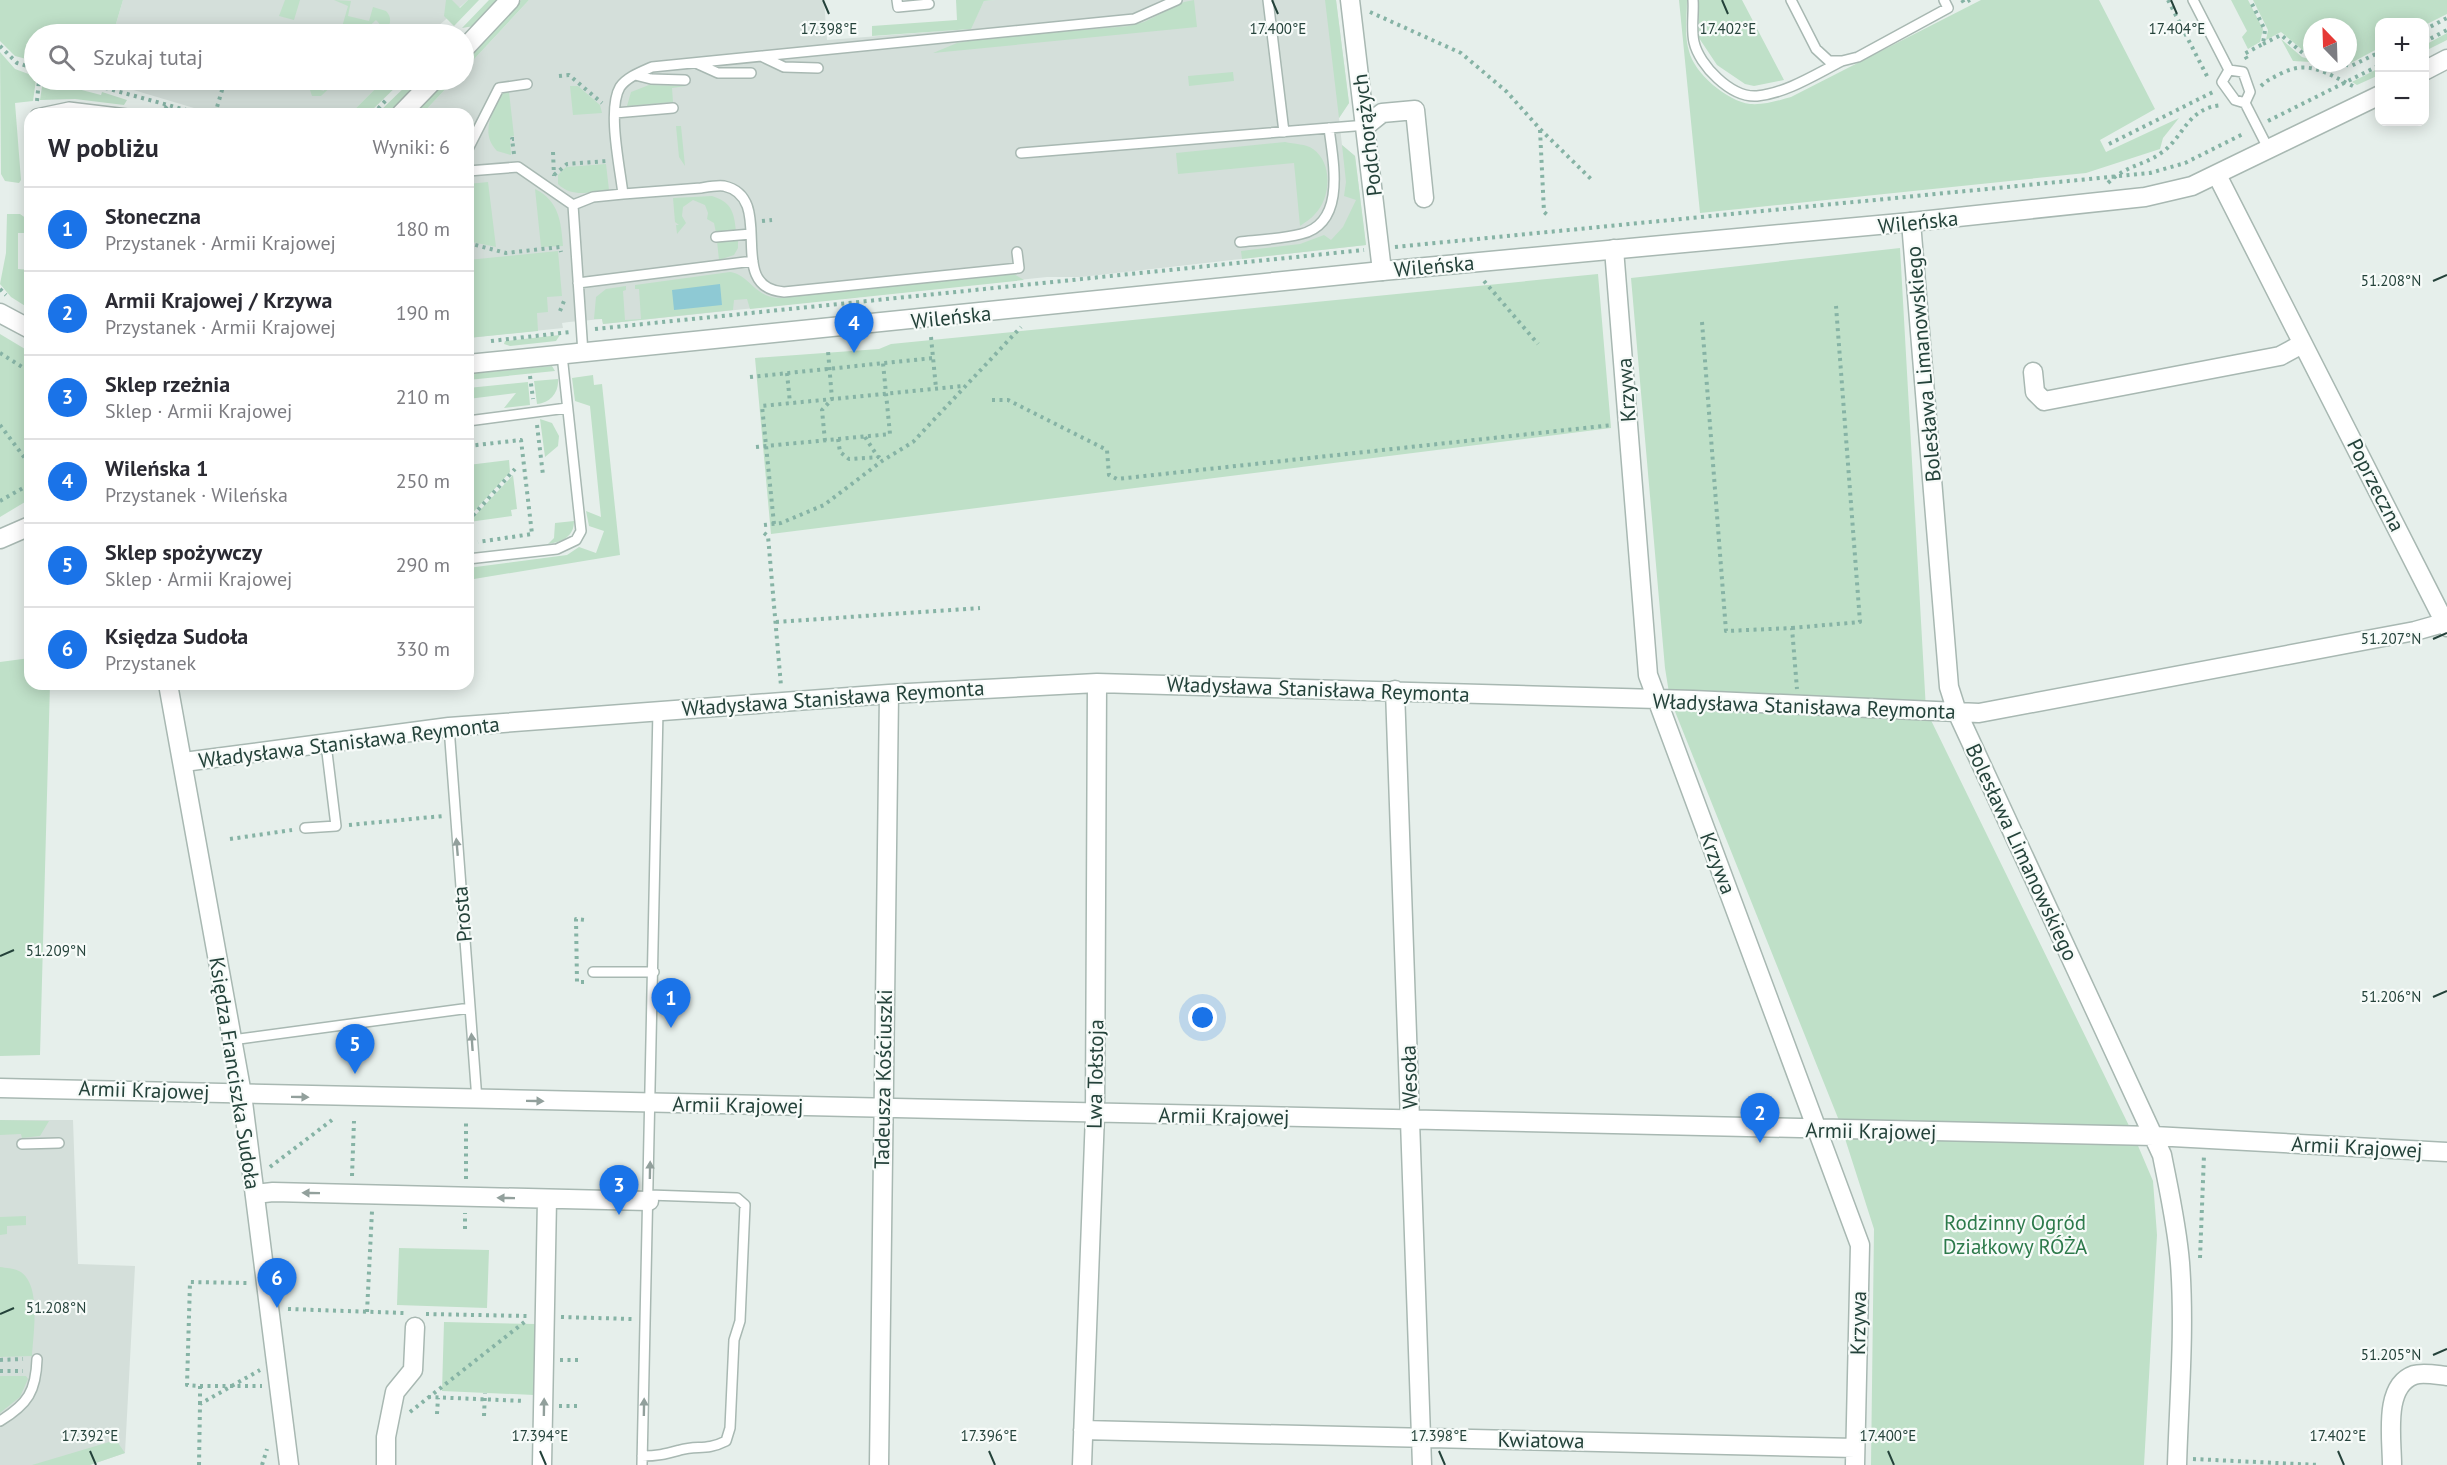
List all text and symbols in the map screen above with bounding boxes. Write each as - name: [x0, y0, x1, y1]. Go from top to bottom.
- north arrow: [2303, 18, 2357, 72]
- map controls: [2375, 18, 2429, 126]
- button: +: [2375, 18, 2429, 72]
- text: 17.398°E: [801, 19, 857, 38]
- text: 17.400°E: [1250, 19, 1306, 38]
- text: 17.402°E: [1700, 19, 1756, 38]
- text: 17.404°E: [2149, 19, 2205, 38]
- search box: [24, 24, 474, 90]
- icon: search: [45, 41, 78, 74]
- text: Szukaj tutaj: [93, 43, 203, 71]
- street label: Podchorążych: [1346, 72, 1388, 198]
- button: −: [2375, 72, 2429, 126]
- text: W pobliżu: [48, 131, 159, 164]
- text: Wyniki: 6: [373, 134, 450, 160]
- text: Słoneczna: [105, 202, 201, 230]
- street label: Wileńska: [1876, 204, 1960, 240]
- text: 1: [62, 216, 73, 242]
- text: 180 m: [396, 216, 450, 242]
- text: Przystanek · Armii Krajowej: [105, 230, 336, 256]
- street label: Bolesława Limanowskiego: [1899, 245, 1947, 483]
- street label: Wileńska: [1393, 249, 1475, 283]
- text: 51.208°N: [2361, 271, 2421, 290]
- text: Armii Krajowej / Krzywa: [105, 286, 332, 314]
- street label: Wileńska: [909, 299, 993, 335]
- text: 2: [62, 300, 73, 326]
- text: 190 m: [396, 300, 450, 326]
- pin: 4: [834, 304, 874, 353]
- text: Przystanek · Armii Krajowej: [105, 314, 336, 340]
- street label: Krzywa: [1610, 357, 1642, 423]
- text: Sklep rzeżnia: [105, 370, 230, 398]
- text: 3: [62, 384, 73, 410]
- text: 210 m: [396, 384, 450, 410]
- text: Sklep · Armii Krajowej: [105, 398, 292, 424]
- street label: Poprzeczna: [2341, 434, 2411, 536]
- text: Wileńska 1: [105, 454, 209, 482]
- text: 4: [62, 468, 73, 494]
- text: 250 m: [396, 468, 450, 494]
- text: Przystanek · Wileńska: [105, 482, 288, 508]
- text: Sklep spożywczy: [105, 538, 262, 566]
- text: 5: [62, 552, 73, 578]
- text: 290 m: [396, 552, 450, 578]
- text: Sklep · Armii Krajowej: [105, 566, 292, 592]
- text: Księdza Sudoła: [105, 622, 248, 650]
- text: 51.207°N: [2361, 629, 2421, 648]
- text: 6: [62, 636, 73, 662]
- text: 330 m: [396, 636, 450, 662]
- text: Przystanek: [105, 650, 196, 676]
- street label: Władysława Stanisława Reymonta: [1166, 670, 1470, 708]
- street label: Władysława Stanisława Reymonta: [681, 674, 985, 722]
- street label: Władysława Stanisława Reymonta: [1652, 687, 1956, 725]
- street label: Władysława Stanisława Reymonta: [197, 710, 501, 774]
- street label: Bolesława Limanowskiego: [1960, 739, 2084, 965]
- street label: Krzywa: [1694, 828, 1742, 898]
- one-way arrow: [452, 838, 462, 857]
- street label: Prosta: [446, 885, 478, 943]
- text: 51.209°N: [26, 941, 86, 960]
- street label: Księdza Franciszka Sudoła: [203, 955, 267, 1191]
- pin: 1: [652, 978, 690, 1028]
- text: 51.206°N: [2361, 987, 2421, 1006]
- street label: Tadeusza Kościuszki: [868, 989, 898, 1169]
- your location: [1188, 1003, 1217, 1032]
- street label: Lwa Tołstoja: [1081, 1019, 1109, 1129]
- pin: 5: [336, 1024, 374, 1074]
- one-way arrow: [468, 1032, 477, 1051]
- street label: Wesoła: [1394, 1045, 1424, 1109]
- street label: Armii Krajowej: [78, 1074, 210, 1106]
- street label: Armii Krajowej: [672, 1090, 804, 1120]
- one-way arrow: [290, 1092, 309, 1102]
- pin: 2: [1740, 1094, 1780, 1143]
- one-way arrow: [526, 1096, 545, 1106]
- street label: Armii Krajowej: [1158, 1101, 1290, 1131]
- street label: Armii Krajowej: [1805, 1116, 1937, 1146]
- street label: Armii Krajowej: [2291, 1130, 2423, 1164]
- one-way arrow: [645, 1160, 654, 1179]
- pin: 3: [600, 1166, 638, 1215]
- one-way arrow: [302, 1189, 321, 1198]
- one-way arrow: [497, 1193, 516, 1203]
- park label: Rodzinny Ogród Działkowy RÓŻA: [1943, 1209, 2088, 1260]
- pin: 6: [258, 1258, 296, 1308]
- street label: Krzywa: [1844, 1291, 1872, 1355]
- text: 51.208°N: [26, 1298, 86, 1317]
- text: 51.205°N: [2361, 1345, 2421, 1364]
- one-way arrow: [539, 1397, 548, 1416]
- one-way arrow: [639, 1397, 648, 1416]
- text: 17.392°E: [62, 1426, 118, 1445]
- text: 17.394°E: [512, 1426, 568, 1445]
- text: 17.396°E: [961, 1426, 1017, 1445]
- text: 17.398°E: [1411, 1426, 1467, 1445]
- street label: Kwiatowa: [1497, 1426, 1585, 1454]
- text: 17.400°E: [1860, 1426, 1916, 1445]
- text: 17.402°E: [2310, 1426, 2366, 1445]

